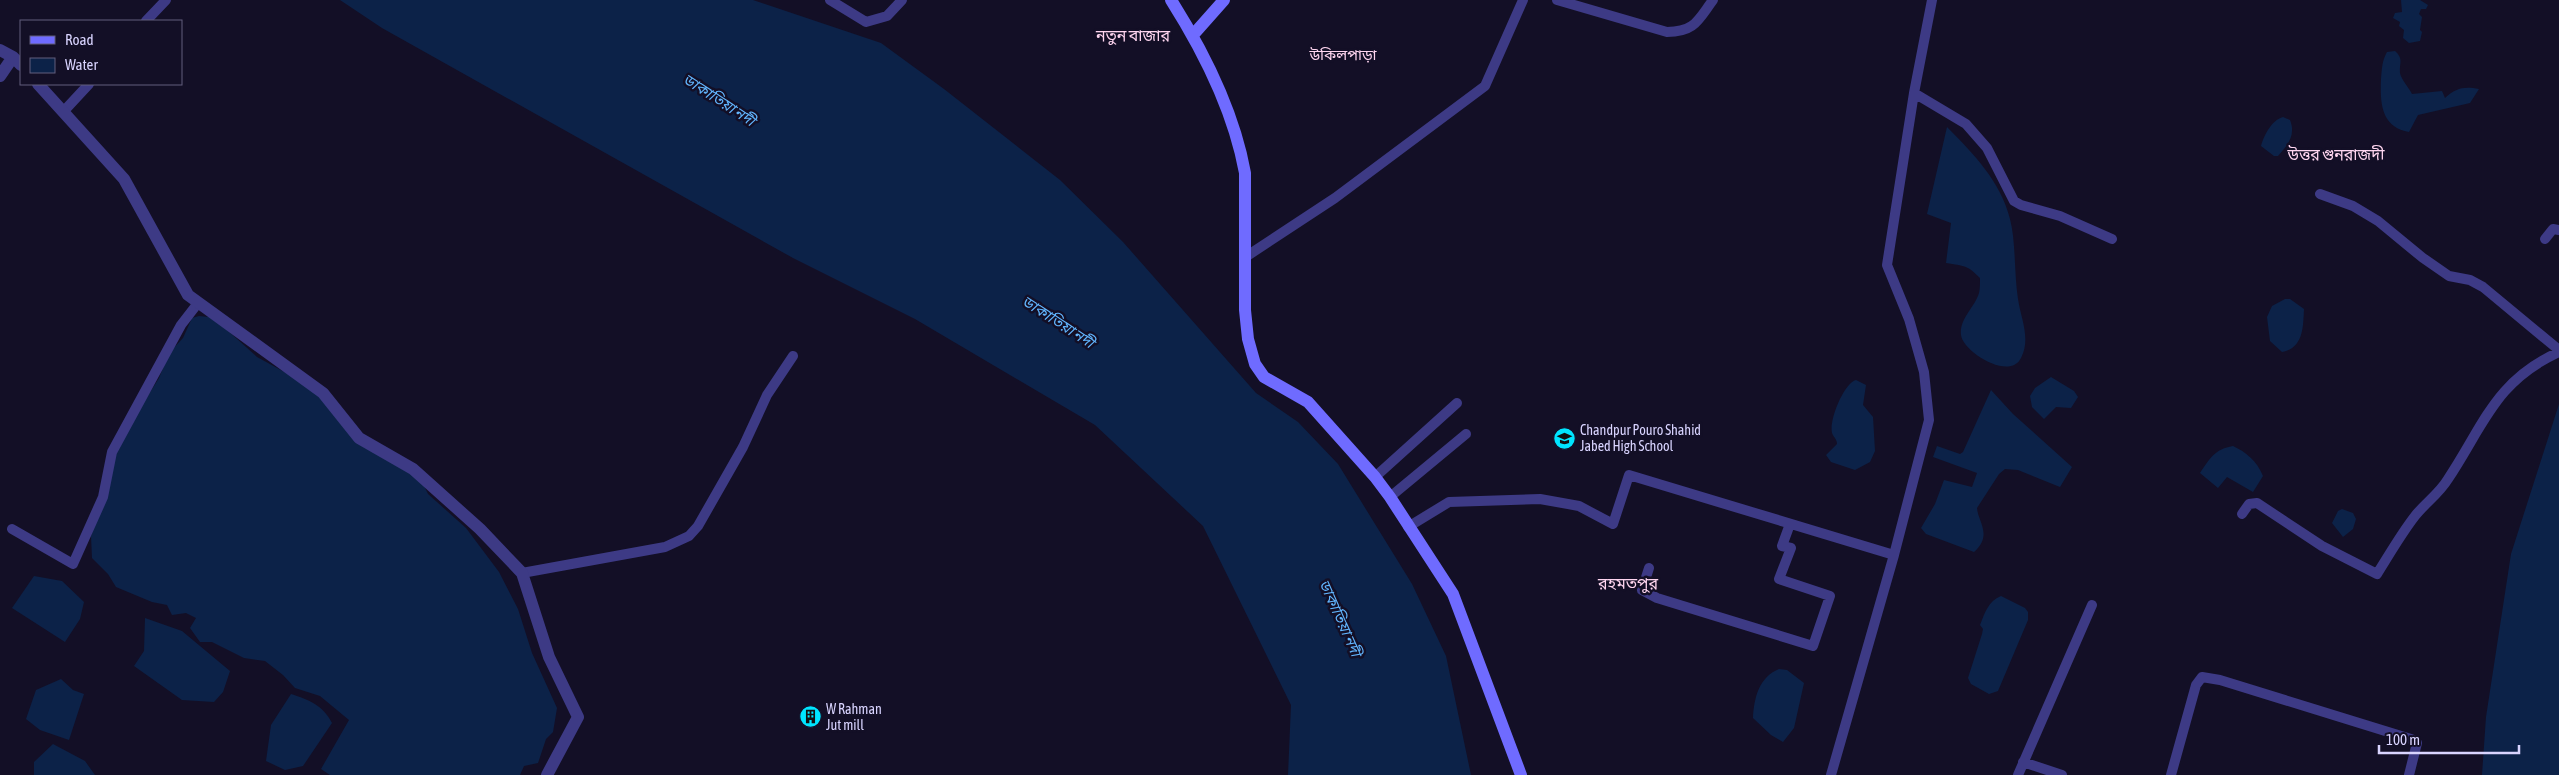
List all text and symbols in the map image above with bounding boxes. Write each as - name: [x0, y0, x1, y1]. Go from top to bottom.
- legend: [20, 20, 182, 85]
- district label: নতুন বাজার: [1095, 26, 1171, 45]
- text: Road: [65, 31, 94, 48]
- district label: উকিলপাড়া: [1308, 46, 1378, 63]
- text: Water: [65, 56, 98, 73]
- water label: ডাকাতিয়া নদী: [680, 70, 761, 131]
- district label: উত্তর গুনরাজদী: [2287, 145, 2385, 163]
- water label: ডাকাতিয়া নদী: [1019, 292, 1100, 353]
- place label: Chandpur Pouro Shahid Jabed High School: [1580, 422, 1701, 454]
- school or university icon: Chandpur Pouro Shahid Jabed High School: [1552, 426, 1576, 450]
- district label: রহমতপুর: [1597, 574, 1659, 593]
- water label: ডাকাতিয়া নদী: [1316, 577, 1366, 662]
- place label: W Rahman Jut mill: [826, 701, 882, 733]
- building icon: W Rahman Jut mill: [798, 705, 822, 729]
- scale bar: [2379, 722, 2519, 754]
- text: 100 m: [2386, 731, 2420, 748]

